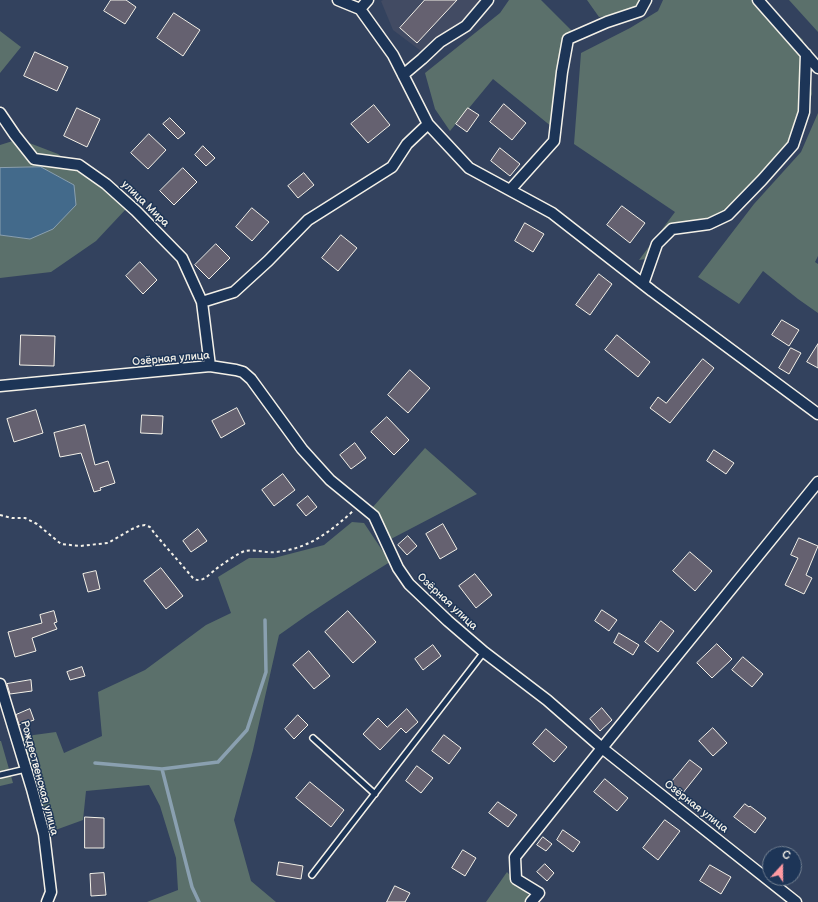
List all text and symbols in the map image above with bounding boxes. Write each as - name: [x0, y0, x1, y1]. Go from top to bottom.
- street label: улица Мира: [118, 178, 172, 230]
- street label: Озёрная улица: [132, 349, 210, 369]
- street label: Озёрная улица: [414, 571, 480, 633]
- street label: Рождественская улица: [17, 719, 61, 837]
- street label: Озёрная улица: [661, 778, 731, 836]
- north arrow: [762, 846, 802, 886]
- text: С: [780, 848, 792, 863]

